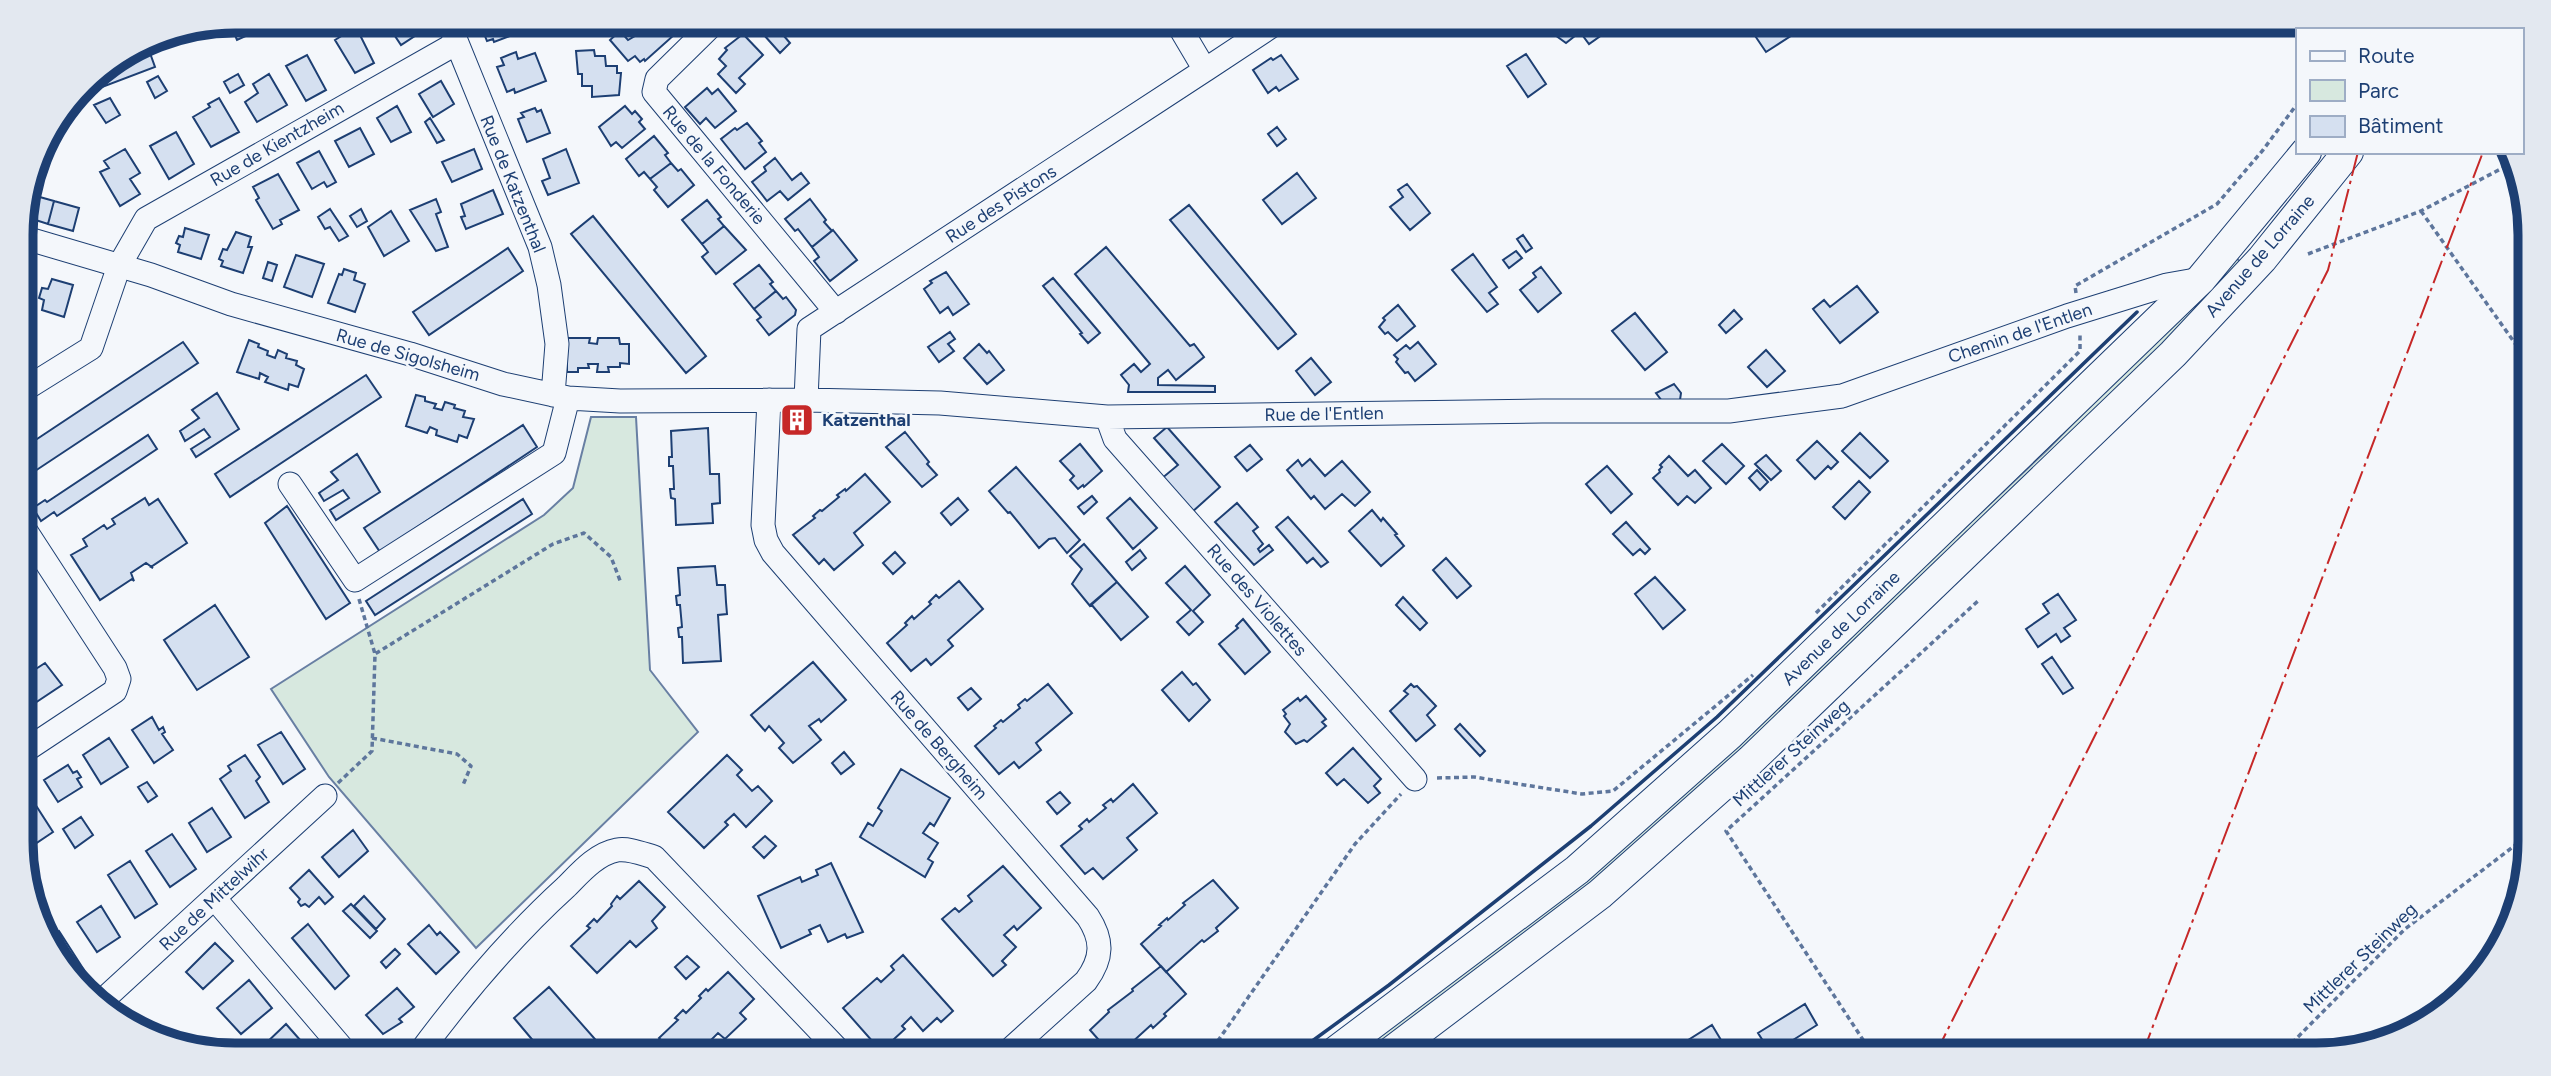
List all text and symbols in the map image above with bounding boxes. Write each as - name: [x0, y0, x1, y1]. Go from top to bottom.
- legend: [2296, 28, 2523, 154]
- text: Route: [2358, 43, 2414, 68]
- text: Parc: [2358, 78, 2399, 103]
- street label: Rue de Kientzheim: [206, 97, 348, 191]
- street label: Rue de la Fonderie: [658, 101, 770, 229]
- street label: Rue de Katzenthal: [475, 112, 551, 256]
- text: Bâtiment: [2358, 113, 2443, 138]
- street label: Rue des Pistons: [942, 160, 1060, 248]
- street label: Avenue de Lorraine: [2201, 190, 2319, 322]
- street label: Chemin de l'Entlen: [1945, 298, 2095, 368]
- street label: Rue de Sigolsheim: [334, 324, 482, 386]
- building icon: Katzenthal: [778, 401, 816, 439]
- street label: Rue de l'Entlen: [1264, 402, 1384, 426]
- place label: Katzenthal: [822, 409, 911, 431]
- street label: Rue des Violettes: [1202, 539, 1312, 661]
- street label: Avenue de Lorraine: [1777, 566, 1905, 690]
- street label: Rue de Bergheim: [886, 686, 992, 804]
- street label: Mittlerer Steinweg: [1728, 695, 1854, 811]
- street label: Rue de Mittelwihr: [155, 843, 273, 955]
- street label: Mittlerer Steinweg: [2299, 898, 2421, 1018]

